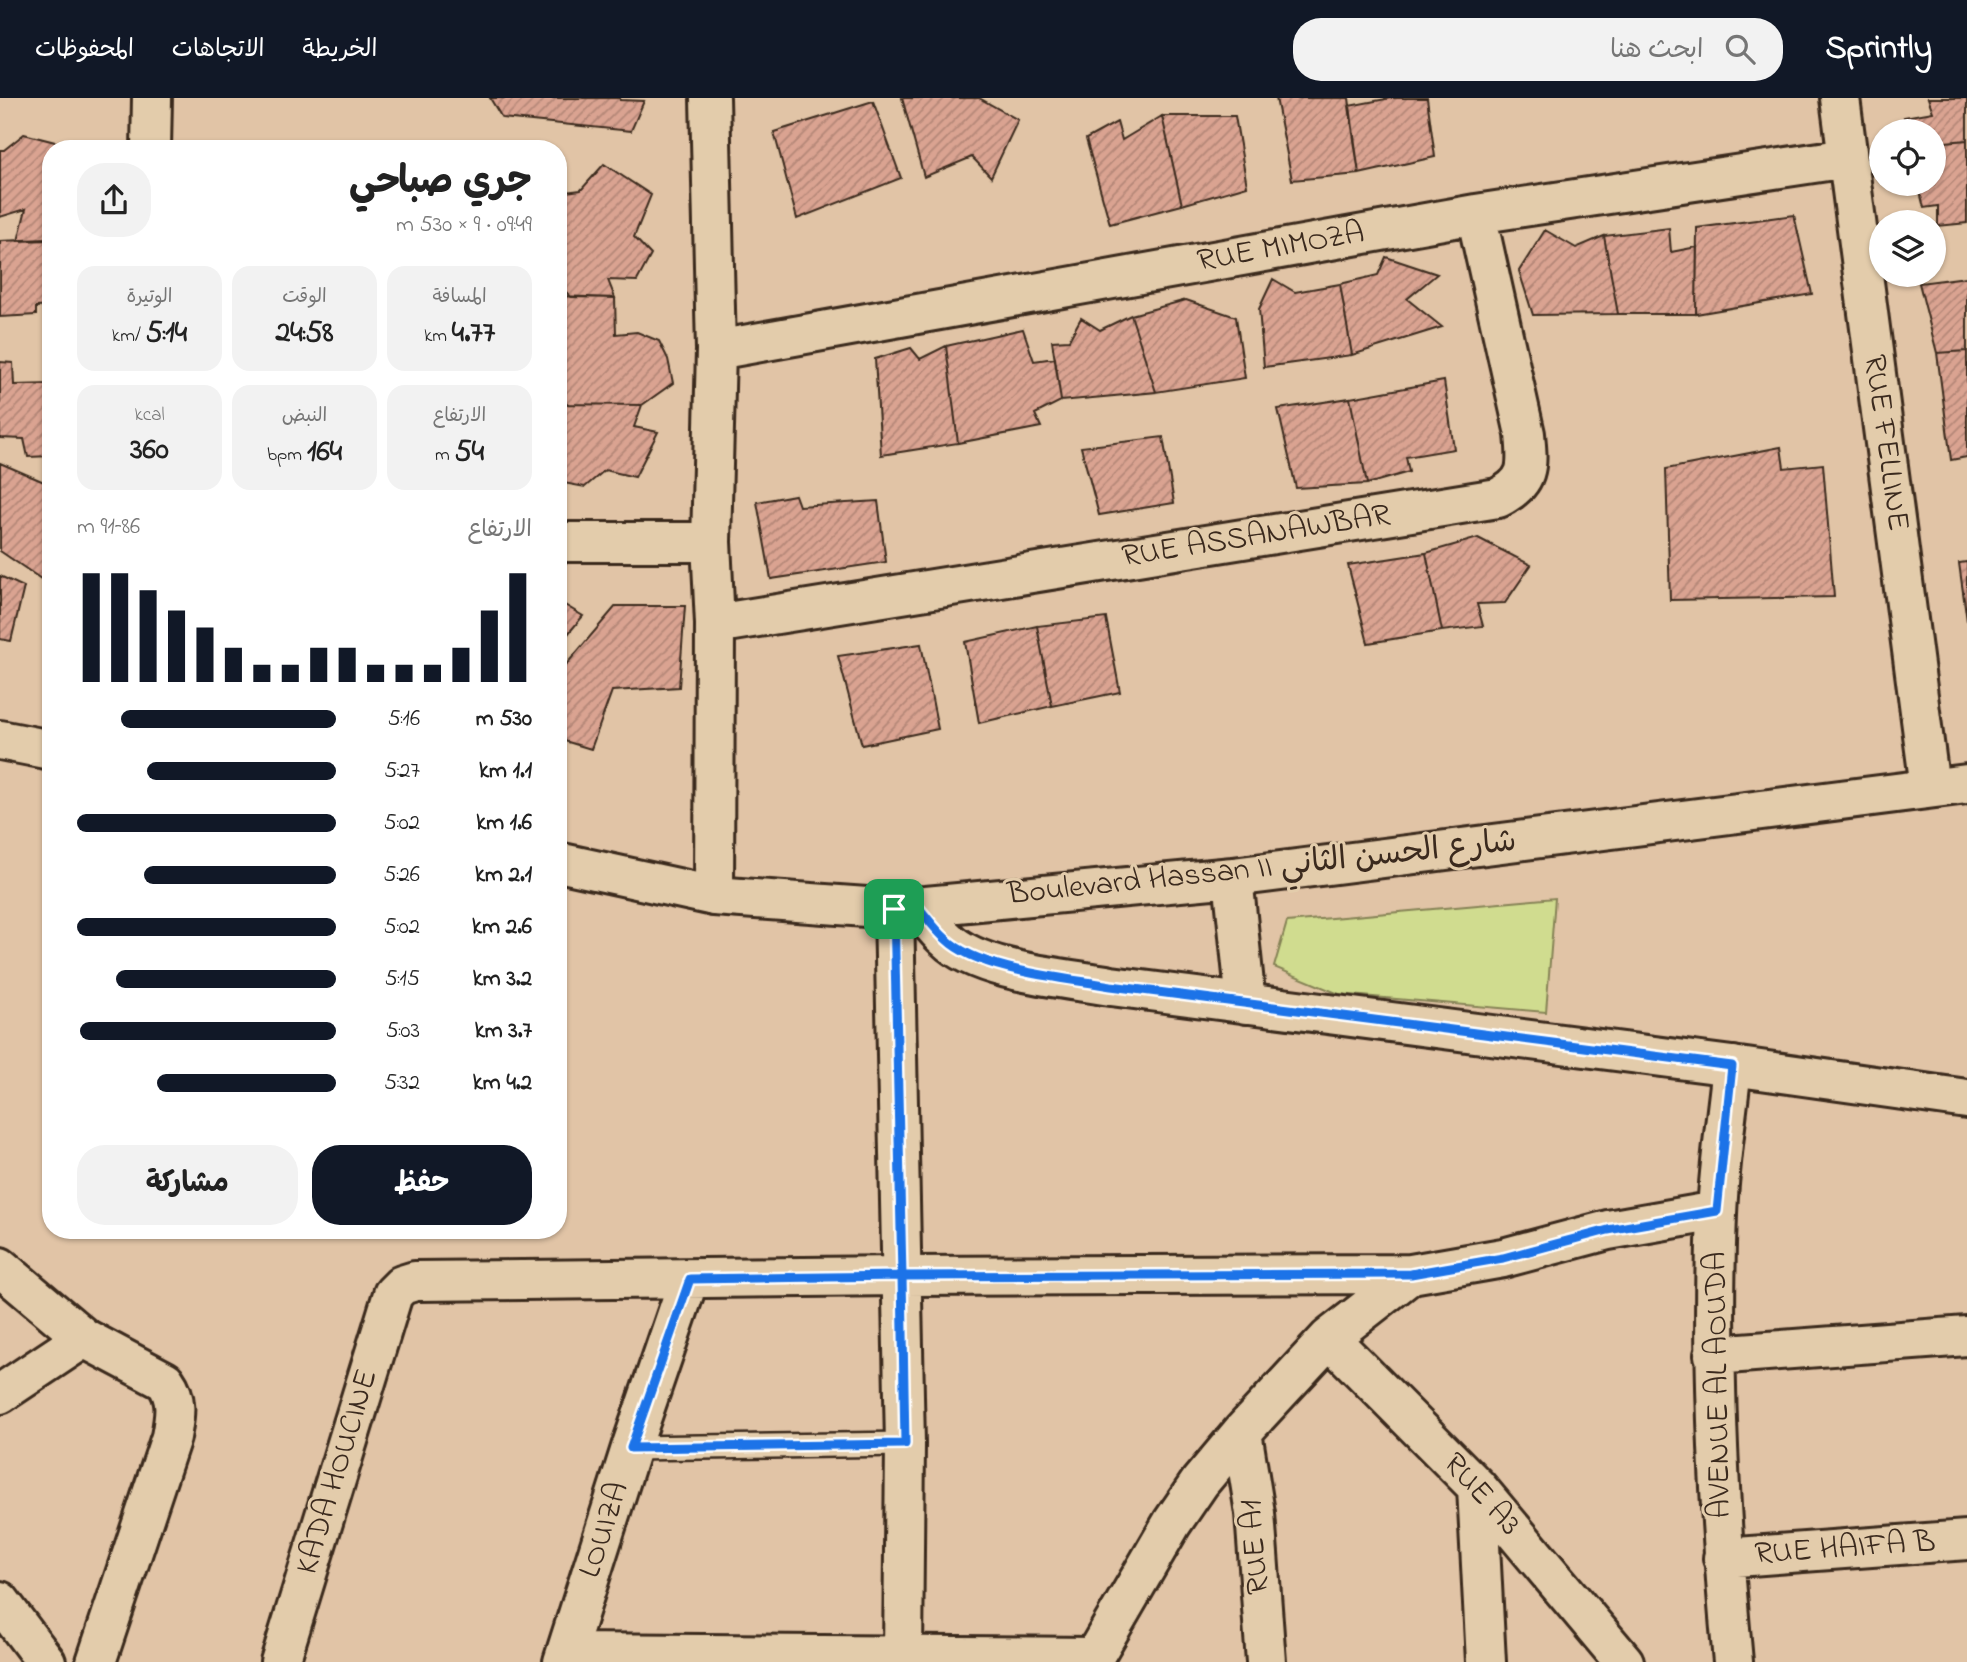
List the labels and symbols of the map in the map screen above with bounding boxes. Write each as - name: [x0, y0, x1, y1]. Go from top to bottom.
- street label: RUE MIMOZA: [1194, 210, 1368, 286]
- street label: RUE FELLINE: [1849, 352, 1921, 534]
- street label: RUE ASSANAWBAR: [1119, 493, 1394, 581]
- street label: Boulevard Hassan II شارع الحسن الثاني: [1004, 819, 1519, 920]
- pin: [864, 879, 924, 939]
- street label: AVENUE AL AOUDA: [1693, 1251, 1745, 1519]
- street label: KADA HOUCINE: [284, 1364, 392, 1580]
- street label: RUE A3: [1431, 1443, 1531, 1547]
- street label: LOUIZA: [567, 1476, 643, 1584]
- street label: RUE A1: [1228, 1498, 1284, 1596]
- street label: RUE HAIFA B: [1753, 1519, 1937, 1579]

